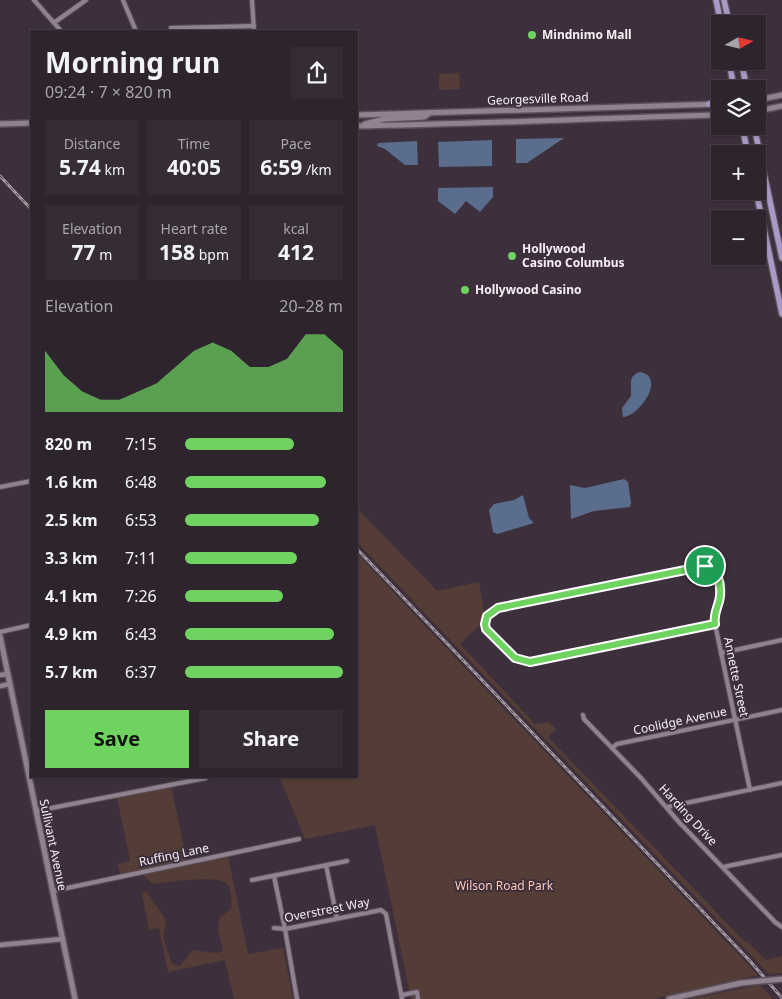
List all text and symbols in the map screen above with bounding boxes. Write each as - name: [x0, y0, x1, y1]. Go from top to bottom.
- north arrow: [711, 15, 766, 70]
- map controls: [711, 15, 766, 265]
- place label: Mindnimo Mall: [542, 26, 632, 43]
- marker: Mindnimo Mall: [526, 29, 538, 41]
- text: Morning run: [45, 43, 220, 81]
- button: share: [291, 47, 343, 99]
- button: layers: [711, 80, 766, 135]
- text: 09:24 · 7 × 820 m: [45, 81, 172, 103]
- street label: Georgesville Road: [487, 88, 589, 109]
- text: Distance: [64, 134, 120, 153]
- text: Time: [178, 134, 210, 153]
- text: Pace: [281, 134, 311, 153]
- button: +: [711, 145, 766, 200]
- text: 5.74: [59, 153, 101, 181]
- text: 40:05: [167, 153, 221, 181]
- text: 6:59: [260, 153, 302, 181]
- text: km: [101, 160, 125, 179]
- text: /km: [302, 160, 332, 179]
- button: −: [711, 210, 766, 265]
- text: Elevation: [62, 219, 122, 238]
- text: Heart rate: [161, 219, 227, 238]
- text: kcal: [283, 219, 309, 238]
- text: 77: [72, 238, 96, 266]
- text: 158: [159, 238, 195, 266]
- text: 412: [278, 238, 314, 266]
- place label: Hollywood Casino Columbus: [522, 240, 625, 271]
- text: m: [96, 245, 112, 264]
- text: bpm: [195, 245, 229, 264]
- marker: Hollywood Casino Columbus: [506, 250, 518, 262]
- place label: Hollywood Casino: [475, 281, 581, 298]
- marker: Hollywood Casino: [459, 284, 471, 296]
- text: Elevation: [45, 295, 113, 317]
- text: 20–28 m: [279, 295, 343, 317]
- text: 820 m: [45, 433, 92, 455]
- text: 7:15: [125, 433, 157, 455]
- text: 1.6 km: [45, 471, 97, 493]
- text: 6:48: [125, 471, 157, 493]
- text: 2.5 km: [45, 509, 97, 531]
- text: 6:53: [125, 509, 157, 531]
- pin: [684, 545, 726, 587]
- text: 3.3 km: [45, 547, 97, 569]
- text: 7:11: [125, 547, 157, 569]
- icon: arrive: [691, 552, 719, 580]
- text: 4.1 km: [45, 585, 97, 607]
- text: 7:26: [125, 585, 157, 607]
- text: 4.9 km: [45, 623, 97, 645]
- text: 6:43: [125, 623, 157, 645]
- street label: Annette Street: [720, 635, 753, 719]
- text: 5.7 km: [45, 661, 97, 683]
- text: 6:37: [125, 661, 157, 683]
- street label: Coolidge Avenue: [632, 702, 728, 739]
- button: Save: [45, 710, 189, 768]
- button: Share: [199, 710, 343, 768]
- street label: Harding Drive: [655, 780, 721, 849]
- street label: Sullivant Avenue: [35, 798, 72, 892]
- street label: Ruffing Lane: [137, 839, 211, 870]
- park label: Wilson Road Park: [455, 877, 554, 894]
- street label: Overstreet Way: [283, 893, 372, 926]

